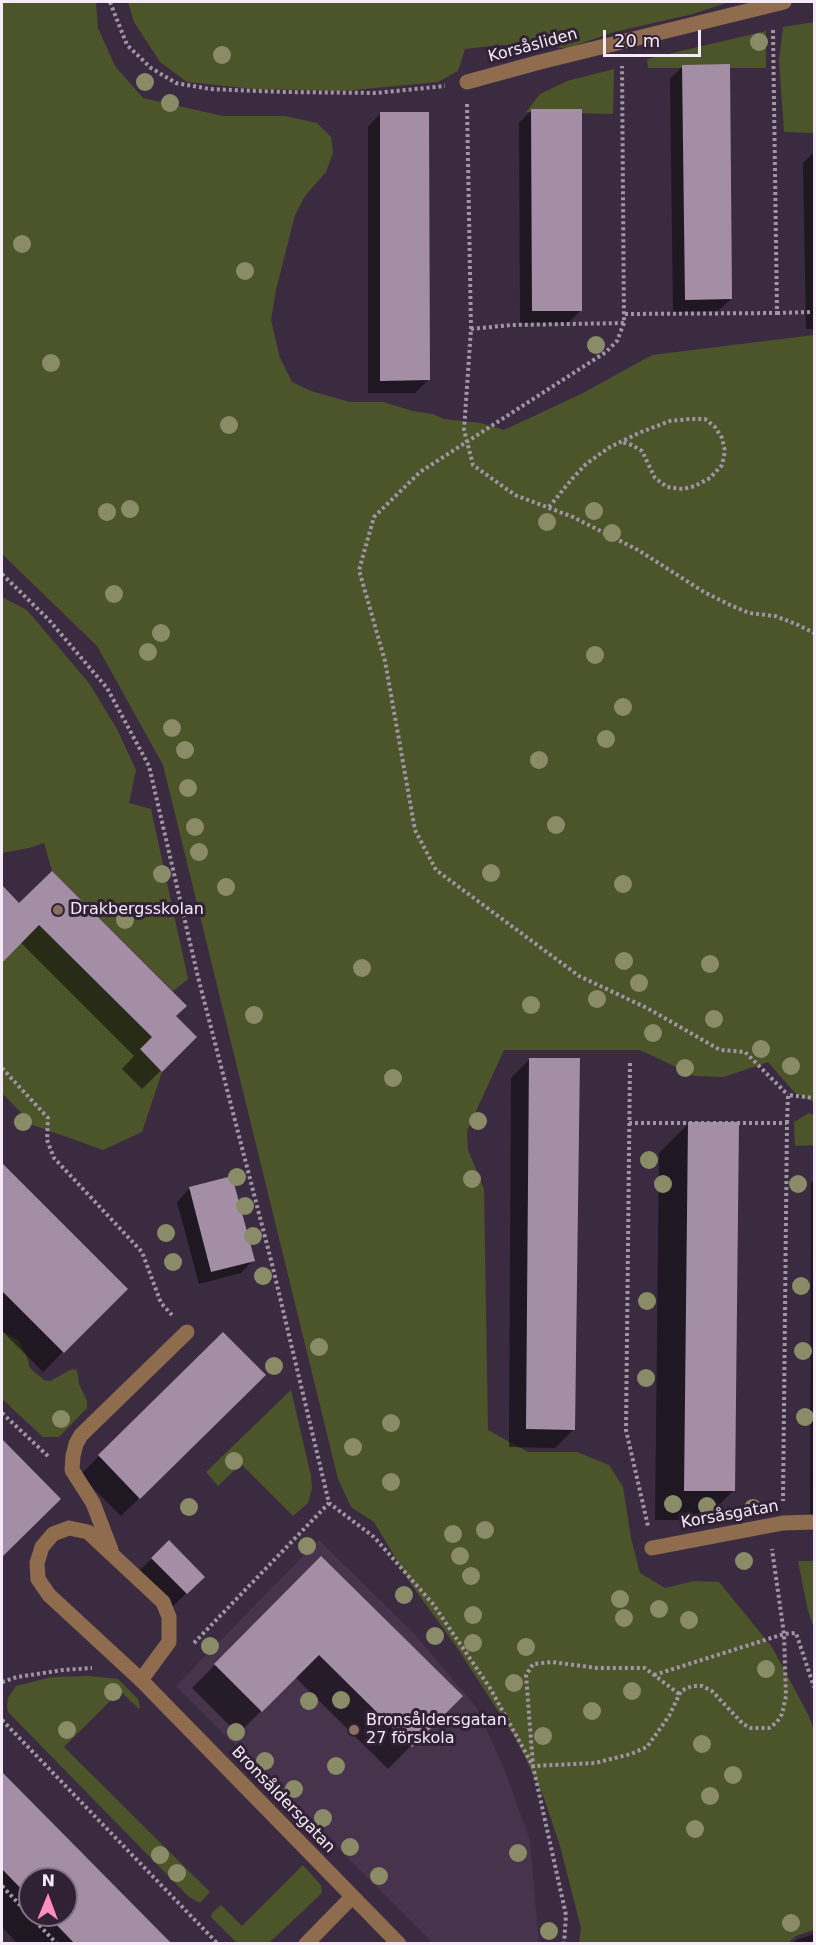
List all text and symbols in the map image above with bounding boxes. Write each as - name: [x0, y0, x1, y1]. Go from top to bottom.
- scale bar: [606, 18, 704, 56]
- street label: Korsåsliden: [486, 25, 580, 67]
- text: 20 m: [614, 30, 660, 51]
- place label: Drakbergsskolan: [70, 900, 204, 920]
- marker: Drakbergsskolan: [51, 903, 65, 917]
- street label: Korsåsgatan: [680, 1497, 780, 1533]
- place label: Bronsåldersgatan 27 förskola: [366, 1711, 507, 1749]
- marker: Bronsåldersgatan 27 förskola: [347, 1723, 361, 1737]
- street label: Bronsåldersgatan: [227, 1743, 339, 1857]
- north arrow: [18, 1867, 78, 1927]
- text: N: [41, 1871, 55, 1890]

